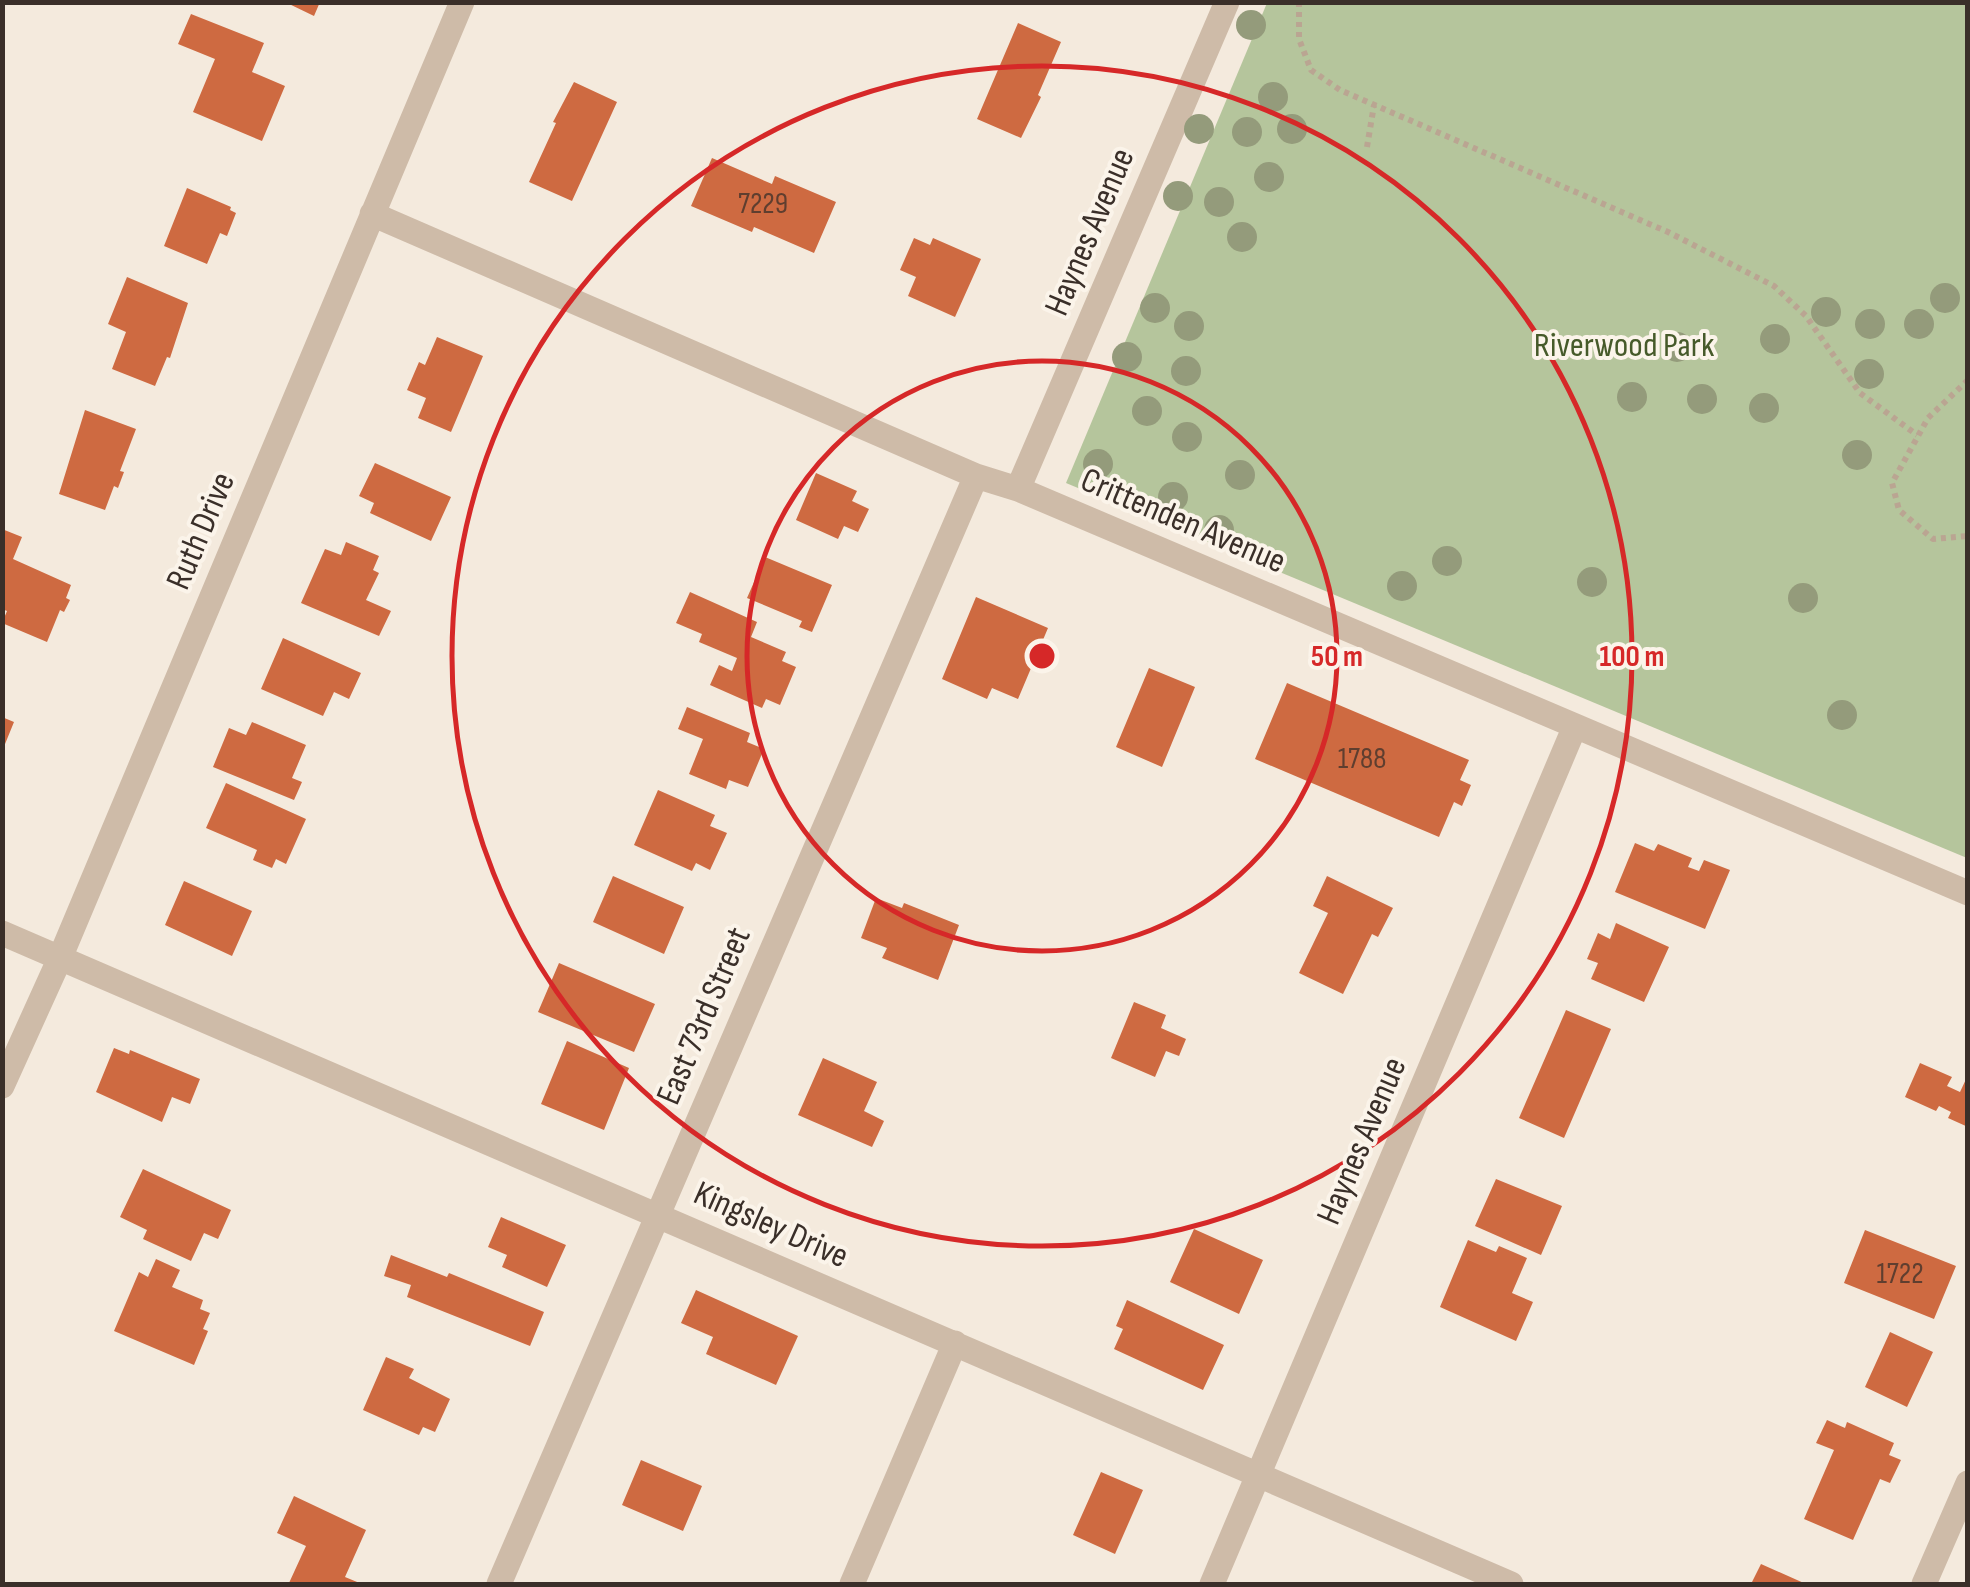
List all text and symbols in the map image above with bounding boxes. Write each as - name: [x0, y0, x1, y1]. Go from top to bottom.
- street label: Haynes Avenue: [1036, 142, 1144, 322]
- house number: 7229: [738, 186, 788, 222]
- park label: Riverwood Park: [1534, 324, 1715, 367]
- street label: Crittenden Avenue: [1074, 459, 1292, 583]
- street label: Ruth Drive: [157, 466, 245, 596]
- centre of rings: [1024, 638, 1060, 674]
- text: 50 m: [1311, 639, 1363, 675]
- text: 100 m: [1600, 639, 1664, 675]
- house number: 1788: [1338, 741, 1386, 777]
- street label: East 73rd Street: [647, 921, 761, 1111]
- street label: Haynes Avenue: [1308, 1051, 1416, 1231]
- street label: Kingsley Drive: [687, 1172, 855, 1278]
- house number: 1722: [1876, 1256, 1924, 1292]

